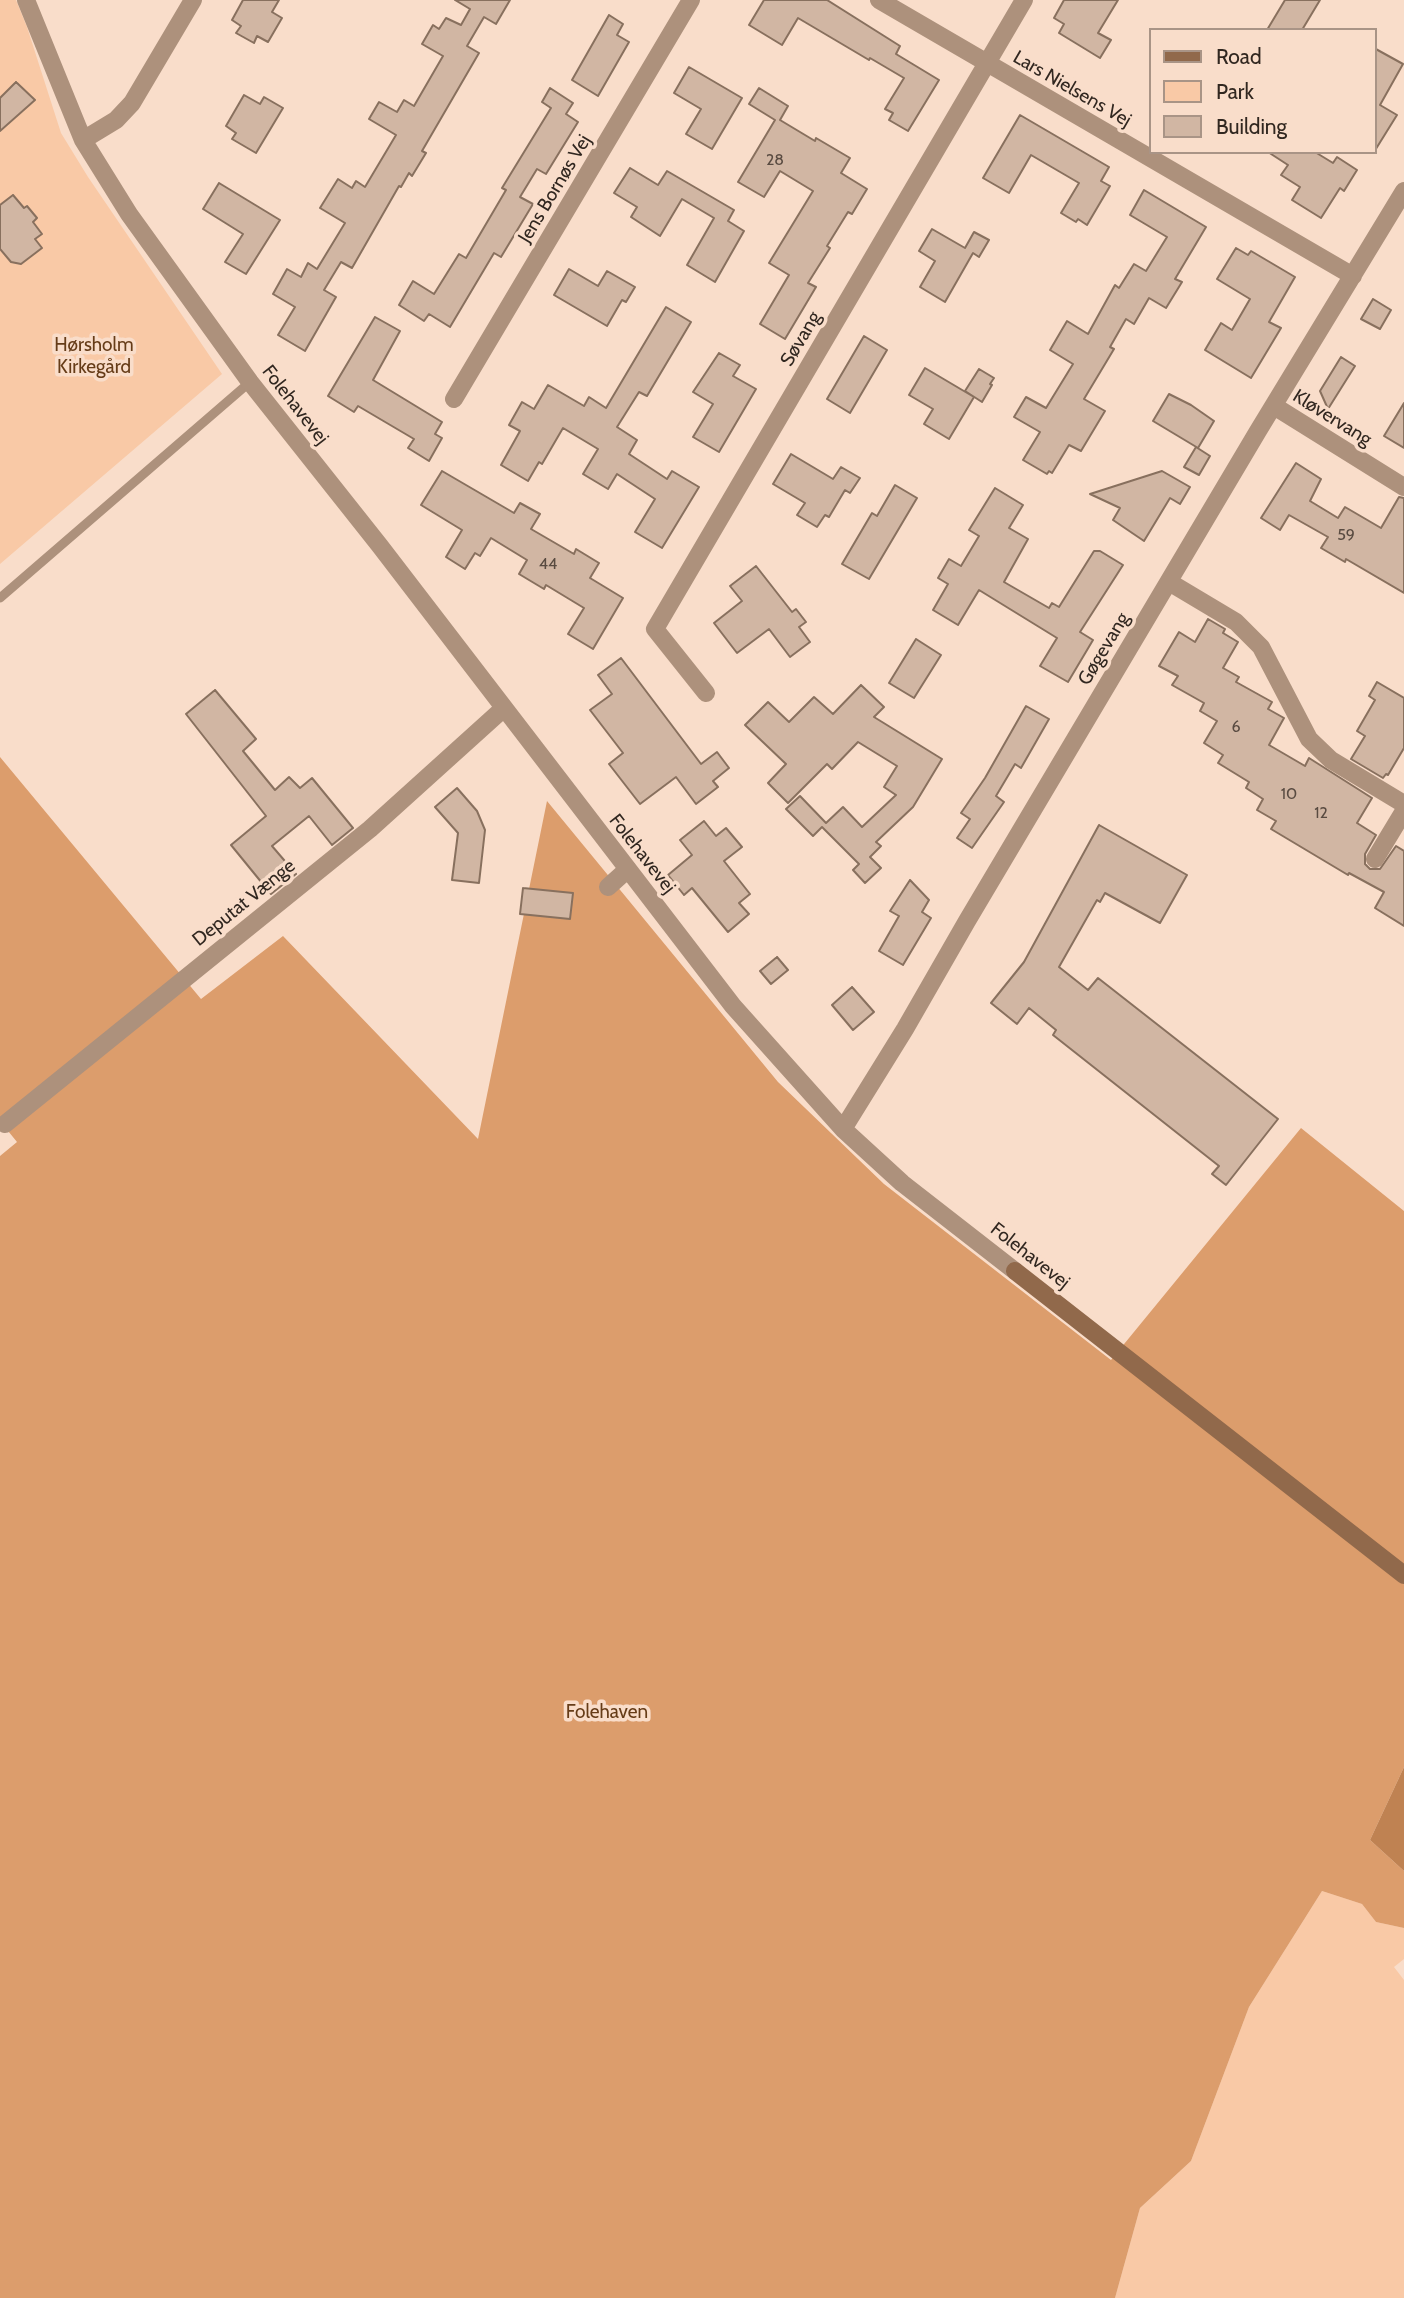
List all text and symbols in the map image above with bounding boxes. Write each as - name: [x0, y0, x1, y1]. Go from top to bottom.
- legend: [1148, 28, 1376, 154]
- text: Road: [1216, 44, 1262, 69]
- street label: Lars Nielsens Vej: [1009, 46, 1135, 132]
- text: Park: [1216, 79, 1254, 104]
- text: Building: [1216, 114, 1287, 139]
- street label: Jens Bornøs Vej: [514, 131, 596, 247]
- house number: 28: [766, 150, 784, 170]
- street label: Søvang: [776, 307, 826, 371]
- park label: Hørsholm Kirkegård: [54, 334, 134, 378]
- street label: Folehavevej: [257, 361, 333, 449]
- street label: Kløvervang: [1288, 385, 1376, 451]
- house number: 59: [1337, 525, 1355, 545]
- house number: 44: [539, 554, 557, 574]
- street label: Gøgevang: [1073, 609, 1135, 689]
- house number: 6: [1231, 717, 1241, 737]
- house number: 10: [1281, 784, 1297, 804]
- house number: 12: [1314, 803, 1328, 823]
- street label: Folehavevej: [604, 810, 680, 898]
- street label: Deputat Vænge: [188, 855, 300, 951]
- street label: Folehavevej: [986, 1218, 1074, 1294]
- park label: Folehaven: [566, 1701, 648, 1723]

